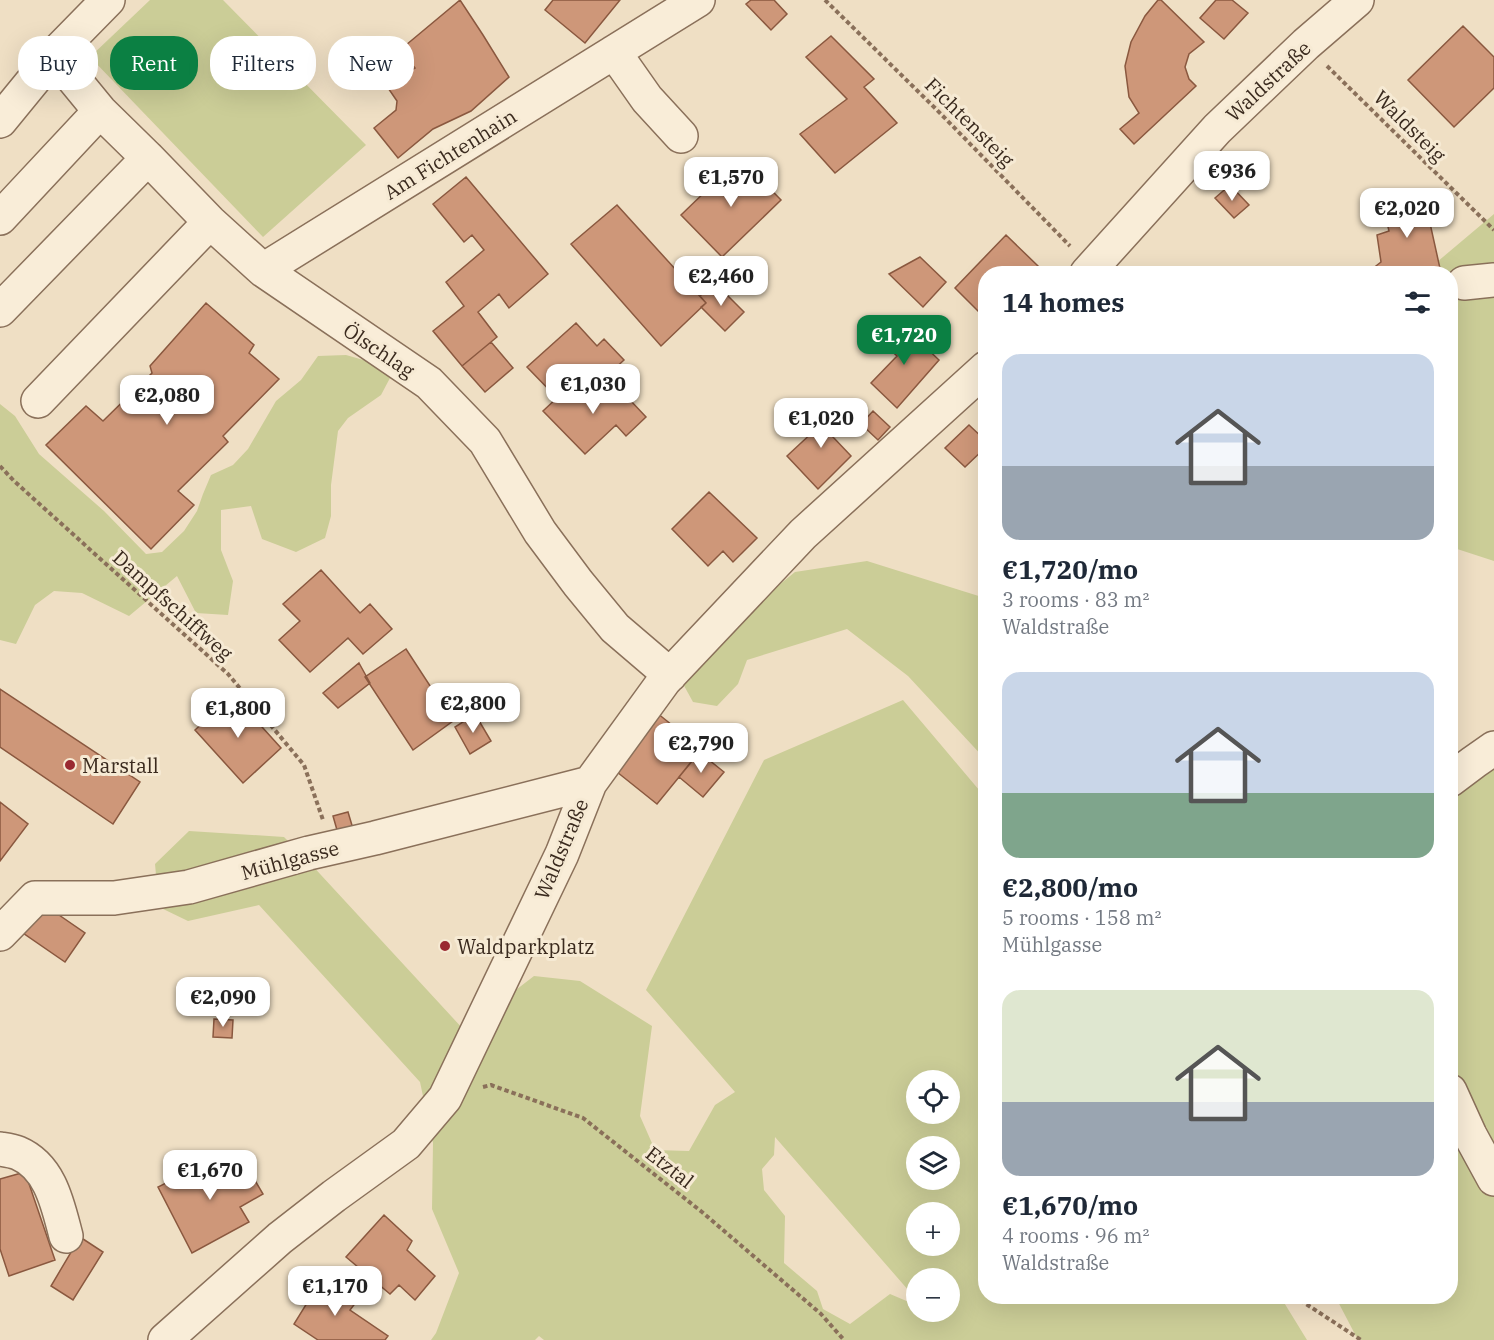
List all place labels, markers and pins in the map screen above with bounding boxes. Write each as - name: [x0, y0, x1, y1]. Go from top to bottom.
- pin: €936: [1196, 151, 1268, 202]
- pin: €1,570: [682, 157, 780, 208]
- pin: €2,020: [1358, 188, 1456, 239]
- pin: €2,460: [672, 256, 770, 307]
- pin: €1,720: [855, 315, 953, 366]
- pin: €1,030: [544, 364, 642, 415]
- pin: €2,080: [118, 375, 216, 426]
- pin: €1,020: [772, 398, 870, 449]
- pin: €2,800: [424, 683, 522, 734]
- pin: €1,800: [189, 688, 287, 739]
- pin: €2,790: [652, 723, 750, 774]
- place label: Marstall: [82, 752, 159, 779]
- marker: Marstall: [63, 758, 77, 772]
- place label: Waldparkplatz: [457, 933, 594, 960]
- marker: Waldparkplatz: [438, 939, 452, 953]
- pin: €2,090: [174, 977, 272, 1028]
- pin: €1,670: [161, 1150, 259, 1201]
- pin: €1,170: [286, 1266, 384, 1317]

